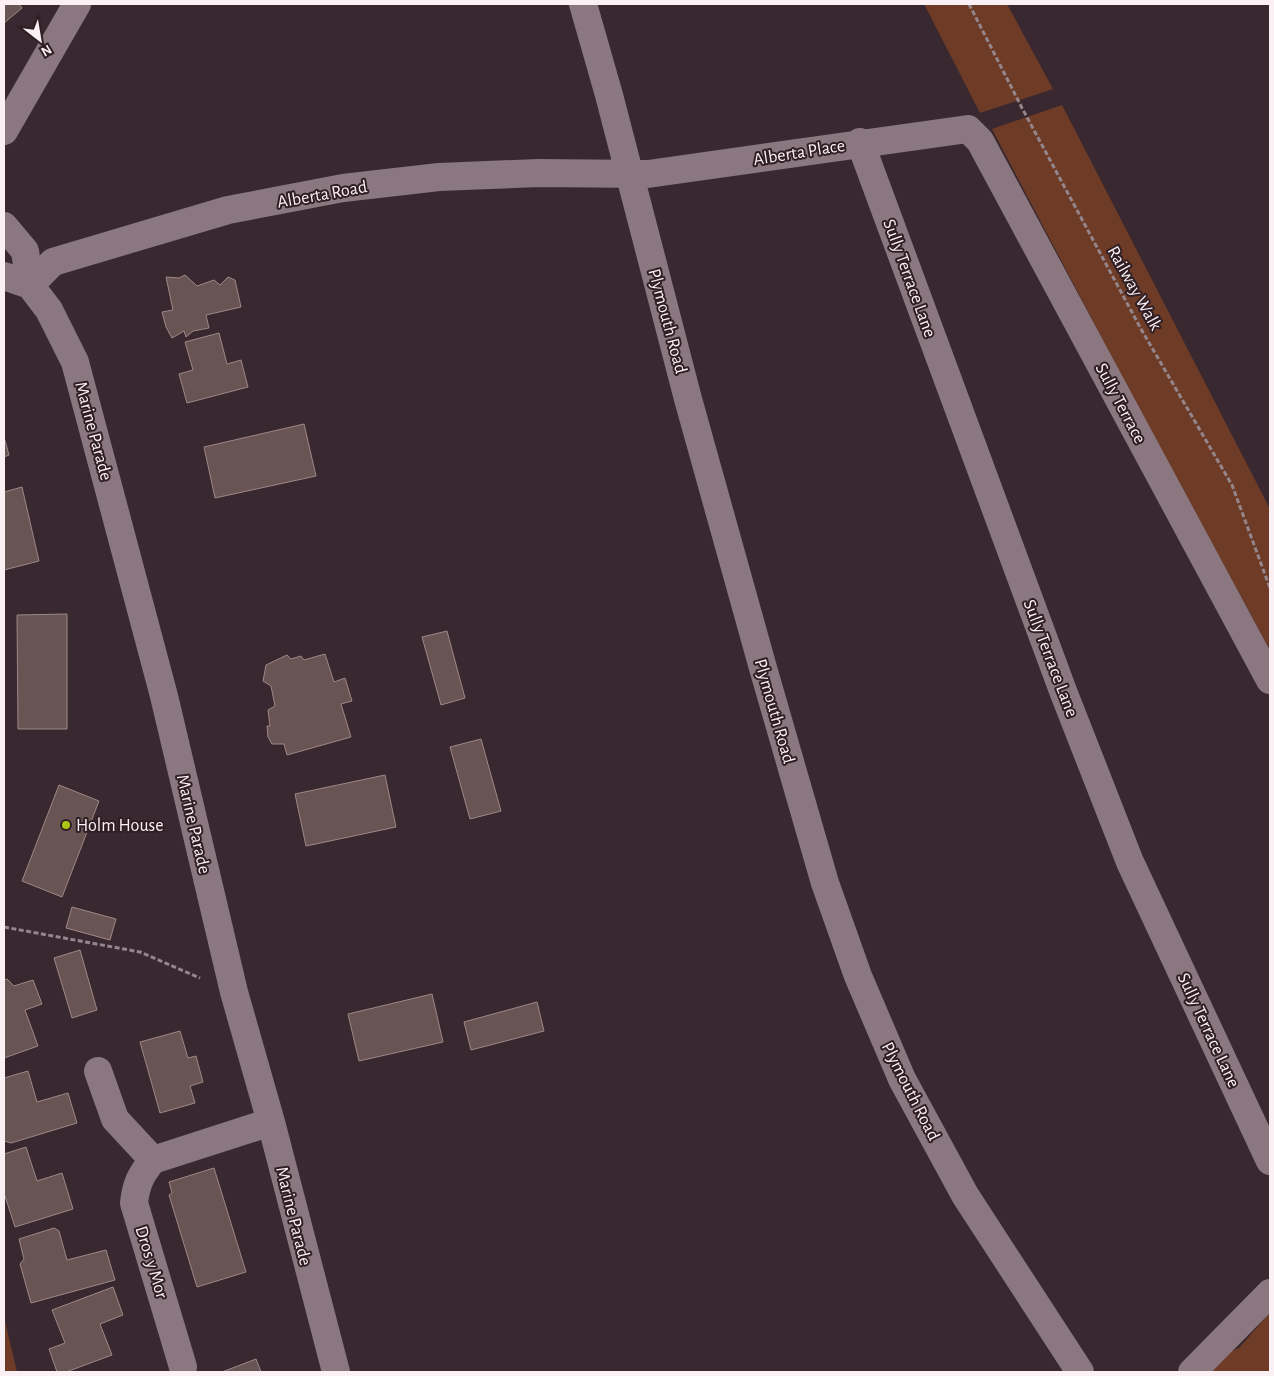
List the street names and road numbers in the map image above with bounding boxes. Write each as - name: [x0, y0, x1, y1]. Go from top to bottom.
- street label: Alberta Place: [752, 137, 846, 169]
- street label: Alberta Road: [276, 178, 369, 212]
- street label: Sully Terrace Lane: [879, 217, 939, 340]
- street label: Railway Walk: [1104, 243, 1165, 334]
- street label: Plymouth Road: [644, 267, 690, 376]
- street label: Sully Terrace: [1091, 360, 1149, 447]
- street label: Marine Parade: [71, 380, 115, 483]
- street label: Sully Terrace Lane: [1019, 597, 1081, 720]
- street label: Plymouth Road: [751, 657, 798, 766]
- street label: Marine Parade: [173, 773, 213, 876]
- street label: Sully Terrace Lane: [1174, 970, 1243, 1091]
- street label: Plymouth Road: [878, 1039, 943, 1144]
- street label: Marine Parade: [272, 1165, 314, 1268]
- street label: Dros y Mor: [131, 1224, 171, 1301]

